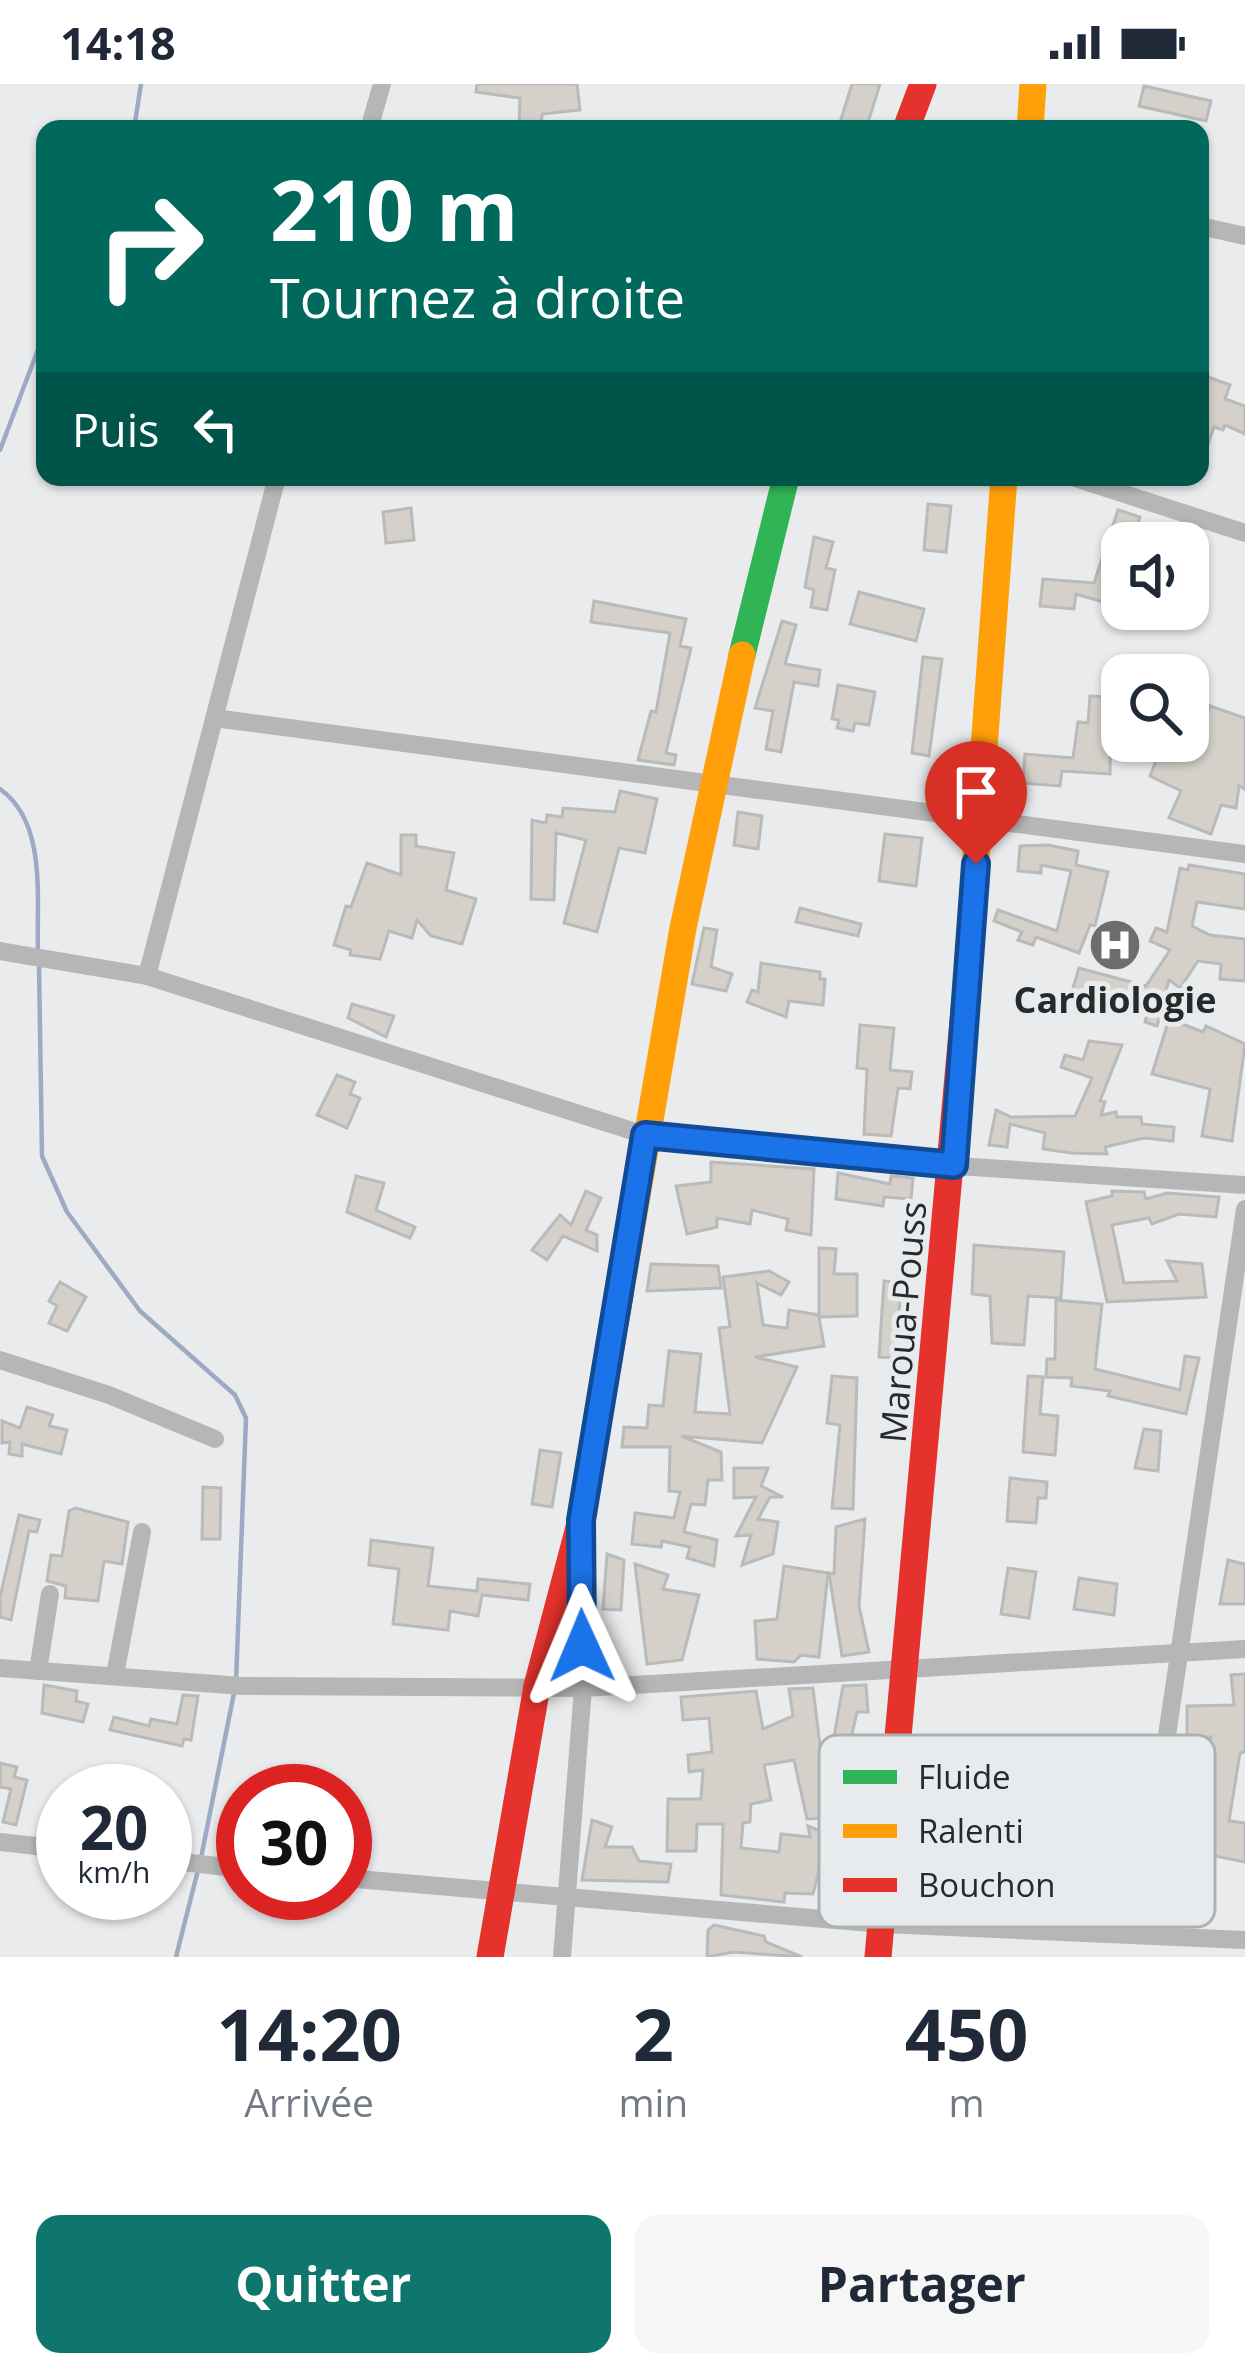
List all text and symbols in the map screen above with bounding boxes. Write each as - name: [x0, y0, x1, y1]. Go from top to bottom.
- text: 14:18: [60, 12, 176, 73]
- text: 210 m: [270, 151, 518, 266]
- icon: right: [72, 168, 228, 324]
- text: Tournez à droite: [270, 260, 685, 334]
- icon: left: [183, 396, 249, 462]
- text: Puis: [72, 399, 159, 460]
- map controls: [1101, 522, 1209, 762]
- button: sound: [1101, 522, 1209, 630]
- button: search: [1101, 654, 1209, 762]
- pin: [925, 741, 1027, 864]
- icon: arrive: [943, 759, 1009, 825]
- hospital icon: Cardiologie: [1087, 917, 1143, 973]
- place label: Cardiologie: [1014, 975, 1216, 1024]
- street label: Maroua-Pouss: [868, 1199, 937, 1445]
- position arrow: [519, 1583, 645, 1709]
- legend: [819, 1735, 1215, 1927]
- text: Fluide: [918, 1754, 1011, 1799]
- speed limit sign: 30: [216, 1764, 372, 1920]
- text: 20: [80, 1786, 148, 1868]
- text: Ralenti: [918, 1808, 1024, 1853]
- text: km/h: [78, 1851, 150, 1892]
- text: Bouchon: [918, 1862, 1056, 1907]
- text: 14:20: [217, 1984, 402, 2082]
- text: 2: [633, 1984, 674, 2082]
- text: 450: [905, 1984, 1028, 2082]
- text: Arrivée: [244, 2075, 374, 2128]
- text: min: [618, 2075, 688, 2128]
- text: m: [949, 2075, 985, 2128]
- button: Quitter: [36, 2215, 611, 2353]
- button: Partager: [635, 2215, 1209, 2353]

